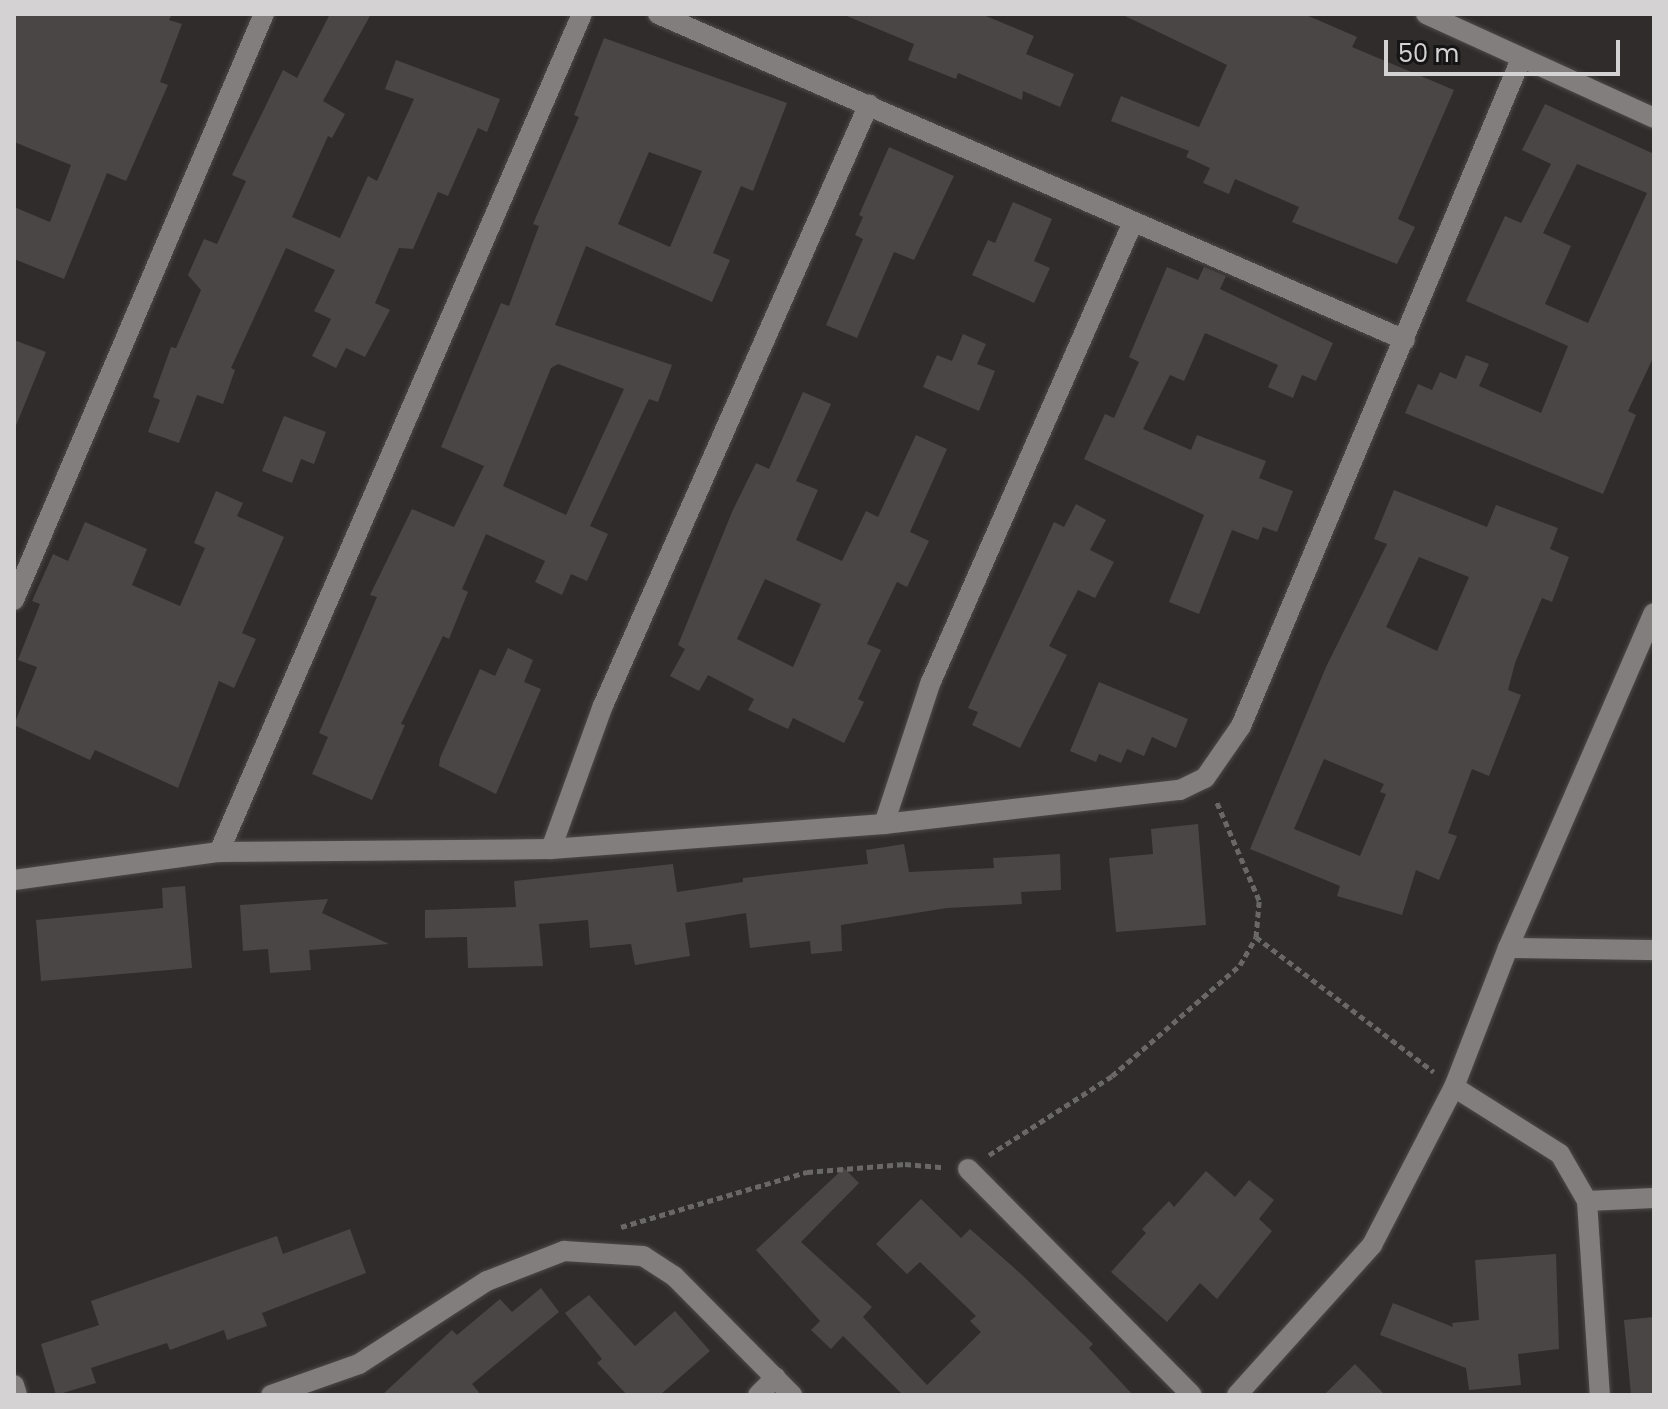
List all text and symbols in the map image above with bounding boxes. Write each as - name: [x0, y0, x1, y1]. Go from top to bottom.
- scale bar: [1388, 24, 1624, 74]
- text: 50 m: [1398, 37, 1459, 70]

